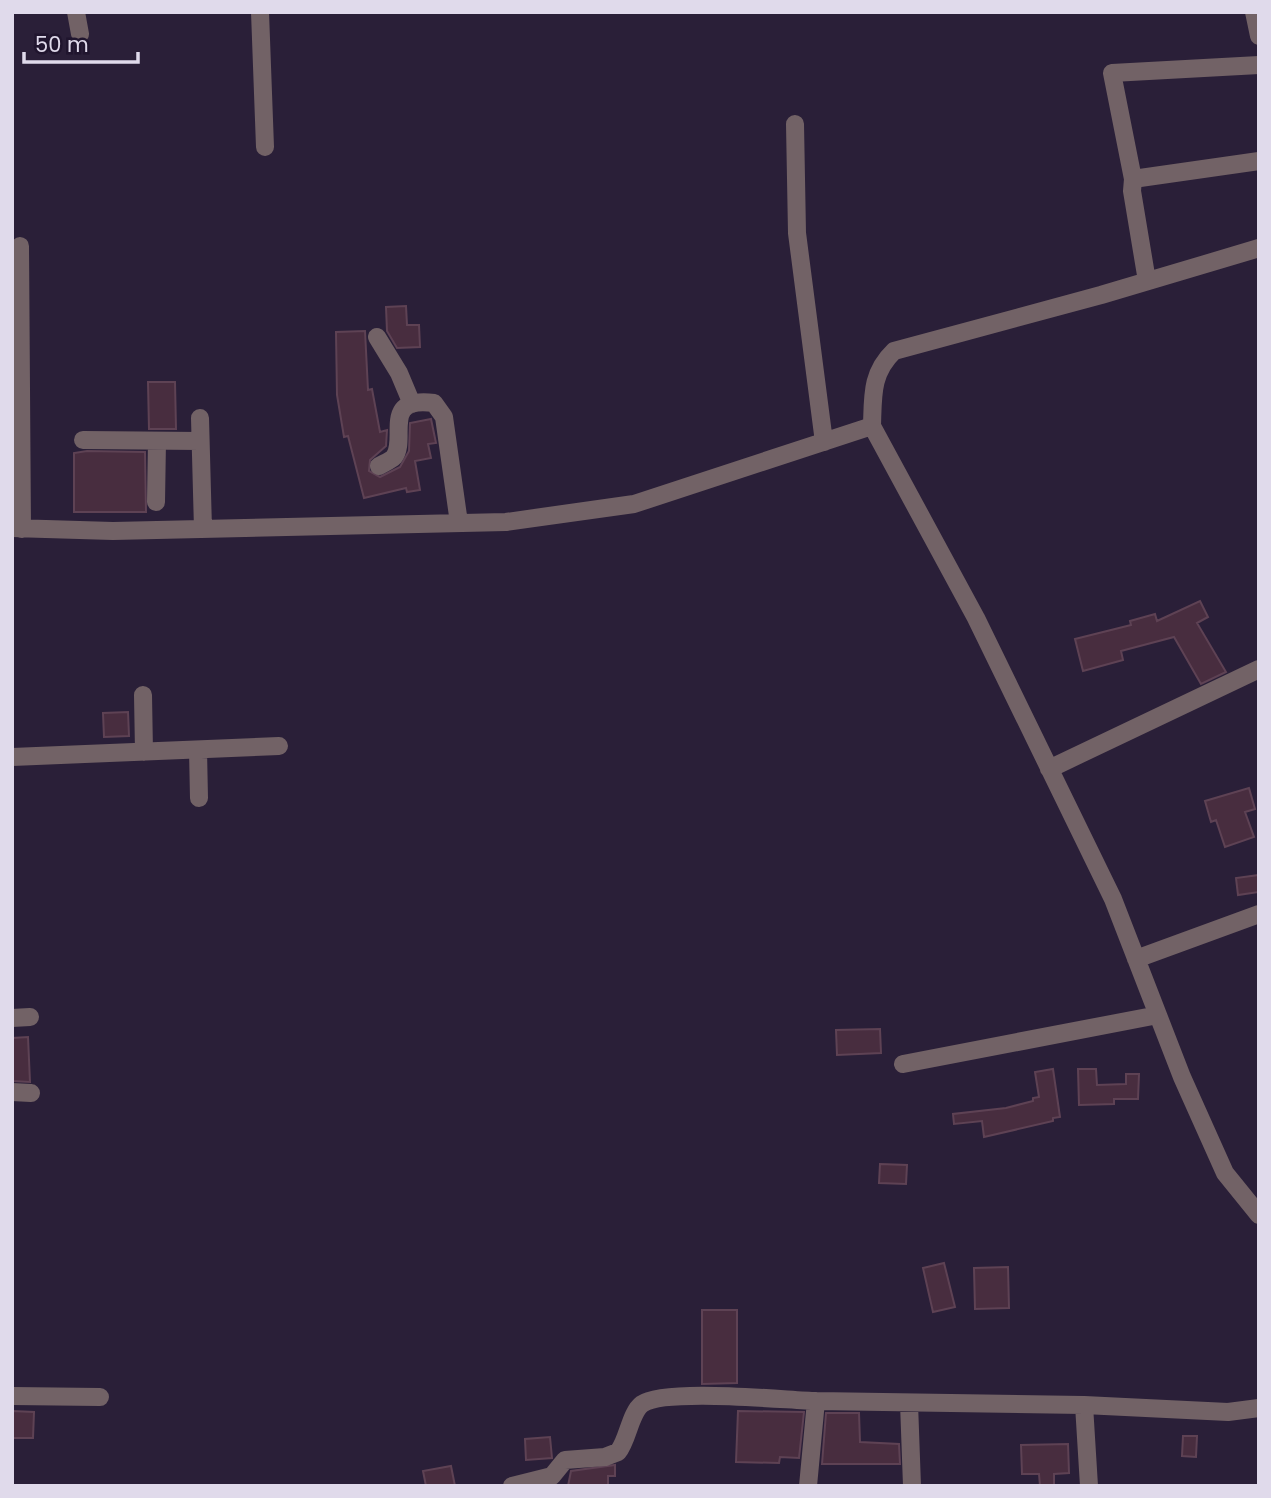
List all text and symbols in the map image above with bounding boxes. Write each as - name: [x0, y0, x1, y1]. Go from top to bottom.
- scale bar: [24, 21, 138, 65]
- text: 50 m: [35, 30, 89, 59]

